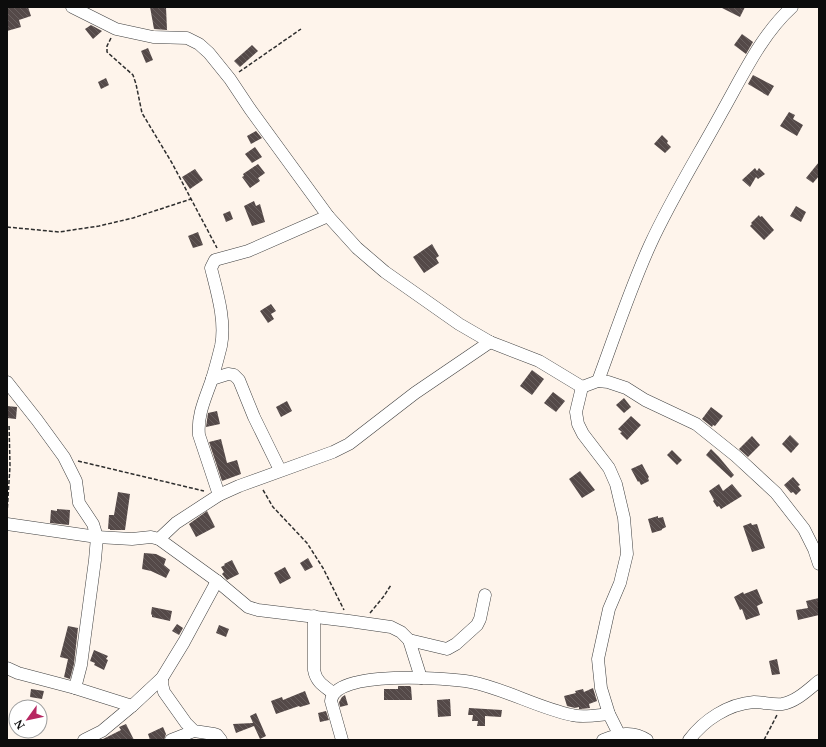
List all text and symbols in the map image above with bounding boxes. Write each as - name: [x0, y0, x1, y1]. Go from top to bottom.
- north arrow: [8, 699, 48, 739]
- text: N: [10, 717, 28, 732]

